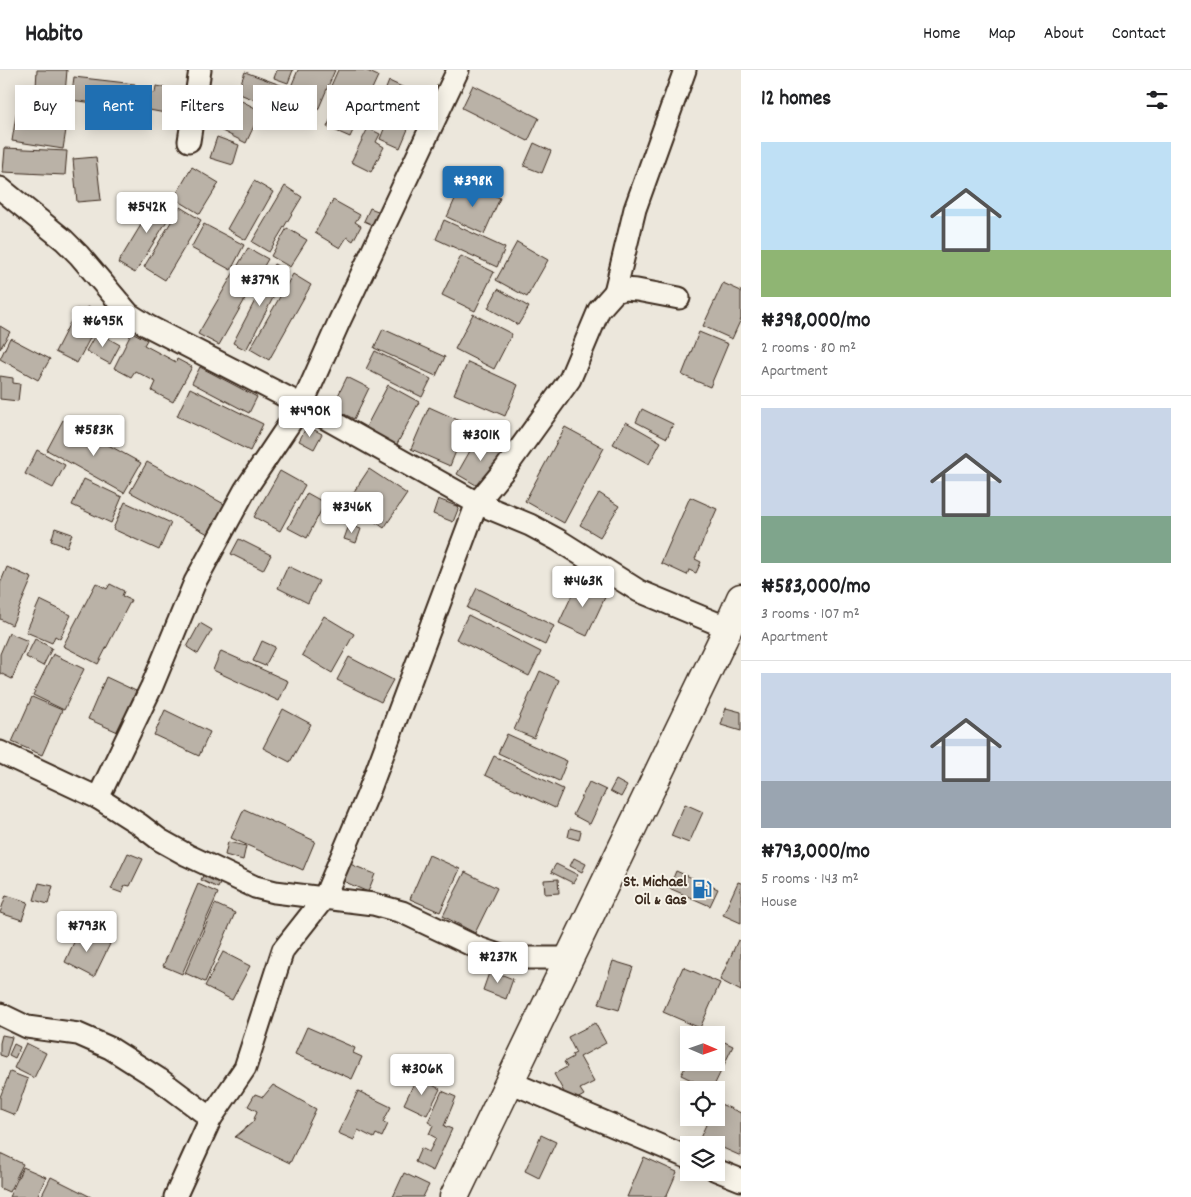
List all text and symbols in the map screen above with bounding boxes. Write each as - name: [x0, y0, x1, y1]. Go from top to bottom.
- text: Habito: [25, 18, 83, 52]
- text: Home: [923, 22, 960, 47]
- text: Map: [988, 22, 1016, 47]
- text: About: [1044, 22, 1084, 47]
- text: Contact: [1112, 22, 1166, 47]
- chip: Buy: [15, 85, 75, 130]
- chip: Rent: [85, 85, 152, 130]
- chip: Filters: [162, 85, 243, 130]
- chip: New: [253, 85, 317, 130]
- chip: Apartment: [327, 85, 438, 130]
- text: 12 homes: [761, 85, 831, 115]
- icon: filters: [1143, 86, 1171, 114]
- pin: ₦398K: [438, 166, 508, 208]
- text: ₦398K: [454, 170, 492, 193]
- icon: home: [921, 175, 1011, 265]
- pin: ₦542K: [112, 191, 182, 234]
- text: ₦542K: [128, 196, 166, 219]
- pin: ₦379K: [225, 264, 295, 307]
- text: ₦379K: [241, 269, 279, 292]
- pin: ₦695K: [68, 306, 138, 348]
- text: ₦398,000/mo: [761, 307, 870, 337]
- text: ₦695K: [83, 310, 123, 333]
- text: 2 rooms · 80 m²: [761, 337, 856, 360]
- text: Apartment: [761, 360, 828, 383]
- pin: ₦490K: [275, 396, 345, 438]
- text: ₦490K: [290, 400, 330, 423]
- pin: ₦583K: [59, 414, 129, 457]
- text: ₦583K: [75, 419, 113, 442]
- pin: ₦301K: [446, 420, 516, 462]
- text: ₦301K: [462, 424, 500, 447]
- icon: home: [921, 440, 1011, 530]
- pin: ₦346K: [317, 492, 387, 534]
- text: ₦346K: [332, 496, 372, 519]
- pin: ₦463K: [548, 566, 618, 608]
- text: ₦463K: [563, 570, 603, 593]
- text: ₦583,000/mo: [761, 573, 870, 603]
- text: 3 rooms · 107 m²: [761, 603, 860, 626]
- text: Apartment: [761, 626, 828, 649]
- icon: home: [921, 705, 1011, 795]
- text: ₦793,000/mo: [761, 838, 870, 868]
- text: 5 rooms · 143 m²: [761, 868, 859, 891]
- place label: St. Michael Oil & Gas: [623, 871, 687, 912]
- fuel station icon: St. Michael Oil & Gas: [691, 878, 713, 900]
- text: House: [761, 891, 797, 914]
- pin: ₦793K: [52, 910, 122, 953]
- text: ₦793K: [68, 915, 106, 938]
- pin: ₦237K: [463, 942, 533, 984]
- text: ₦237K: [479, 946, 517, 969]
- north arrow: [680, 1026, 725, 1071]
- map controls: [680, 1026, 725, 1181]
- pin: ₦306K: [387, 1054, 457, 1096]
- text: ₦306K: [401, 1058, 443, 1081]
- button: locate: [680, 1081, 725, 1126]
- button: layers: [680, 1136, 725, 1181]

